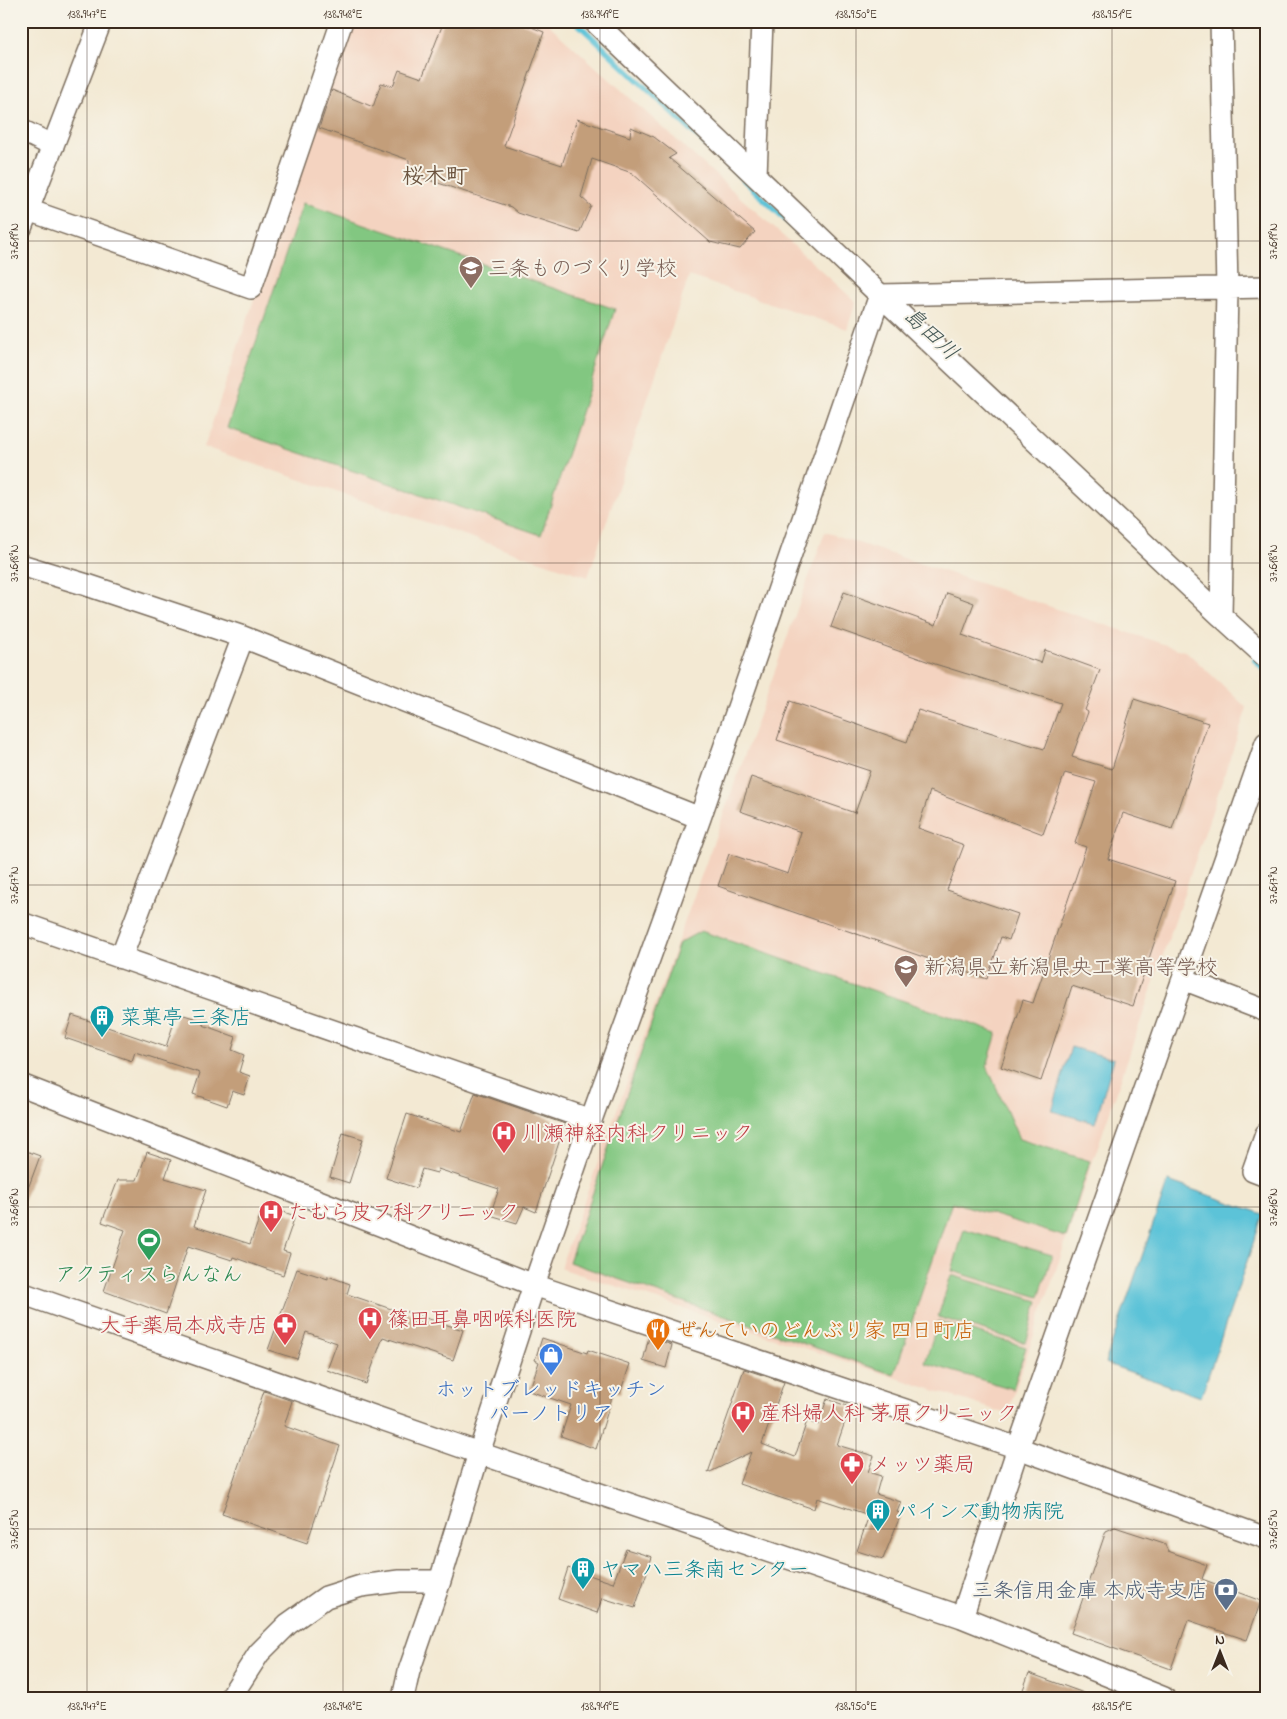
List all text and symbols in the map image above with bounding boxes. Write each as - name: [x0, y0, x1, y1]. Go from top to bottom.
- text: 138.947°E: [67, 6, 107, 24]
- text: 138.948°E: [323, 6, 363, 24]
- text: 138.949°E: [581, 6, 619, 24]
- text: 138.950°E: [835, 6, 877, 24]
- text: 138.951°E: [1092, 6, 1132, 24]
- district label: 桜木町: [402, 162, 468, 194]
- text: 37.619°N: [6, 223, 24, 259]
- text: 37.619°N: [1265, 223, 1283, 259]
- school or university icon: 三条ものづくり学校: [458, 255, 484, 289]
- place label: 三条ものづくり学校: [488, 255, 677, 285]
- water label: 島田川: [895, 301, 965, 369]
- text: 37.618°N: [6, 544, 24, 582]
- text: 37.618°N: [1265, 544, 1283, 582]
- text: 37.617°N: [6, 866, 24, 904]
- text: 37.617°N: [1265, 866, 1283, 904]
- school or university icon: 新潟県立新潟県央工業高等学校: [893, 954, 919, 988]
- place label: 新潟県立新潟県央工業高等学校: [924, 954, 1218, 984]
- building icon: 菜菓亭 三条店: [89, 1004, 115, 1038]
- place label: 菜菓亭 三条店: [120, 1004, 251, 1034]
- hospital icon: 川瀬神経内科クリニック: [491, 1120, 517, 1154]
- place label: 川瀬神経内科クリニック: [522, 1120, 753, 1150]
- text: 37.616°N: [6, 1188, 24, 1226]
- text: 37.616°N: [1265, 1188, 1283, 1226]
- hospital icon: たむら皮フ科クリニック: [258, 1199, 284, 1233]
- place label: たむら皮フ科クリニック: [288, 1199, 519, 1229]
- sports icon: アクティスらんなん: [136, 1227, 162, 1261]
- place label: アクティスらんなん: [55, 1261, 243, 1291]
- hospital icon: 篠田耳鼻咽喉科医院: [357, 1306, 383, 1340]
- place label: 篠田耳鼻咽喉科医院: [388, 1306, 577, 1336]
- place label: 大手薬局本成寺店: [100, 1312, 268, 1342]
- pharmacy icon: 大手薬局本成寺店: [272, 1312, 298, 1346]
- restaurant icon: ぜんていのどんぶり家 四日町店: [645, 1317, 671, 1351]
- place label: ぜんていのどんぶり家 四日町店: [676, 1317, 975, 1347]
- shop icon: ホットブレッドキッチン パーノトリア: [538, 1342, 564, 1376]
- place label: ホットブレッドキッチン パーノトリア: [436, 1376, 667, 1430]
- hospital icon: 産科婦人科 茅原クリニック: [730, 1400, 756, 1434]
- place label: 産科婦人科 茅原クリニック: [760, 1400, 1017, 1430]
- pharmacy icon: メッツ薬局: [839, 1451, 865, 1485]
- place label: メッツ薬局: [870, 1451, 975, 1481]
- building icon: パインズ動物病院: [865, 1498, 891, 1532]
- place label: パインズ動物病院: [896, 1498, 1064, 1528]
- text: 37.615°N: [6, 1509, 24, 1549]
- text: 37.615°N: [1265, 1509, 1283, 1549]
- building icon: ヤマハ三条南センター: [570, 1556, 596, 1590]
- place label: ヤマハ三条南センター: [600, 1556, 809, 1586]
- place label: 三条信用金庫 本成寺支店: [972, 1577, 1208, 1607]
- bank icon: 三条信用金庫 本成寺支店: [1213, 1577, 1239, 1611]
- north arrow: [1194, 1626, 1244, 1676]
- text: N: [1215, 1630, 1225, 1651]
- text: 138.947°E: [67, 1698, 107, 1716]
- text: 138.948°E: [323, 1698, 363, 1716]
- text: 138.949°E: [581, 1698, 619, 1716]
- text: 138.950°E: [835, 1698, 877, 1716]
- text: 138.951°E: [1092, 1698, 1132, 1716]

